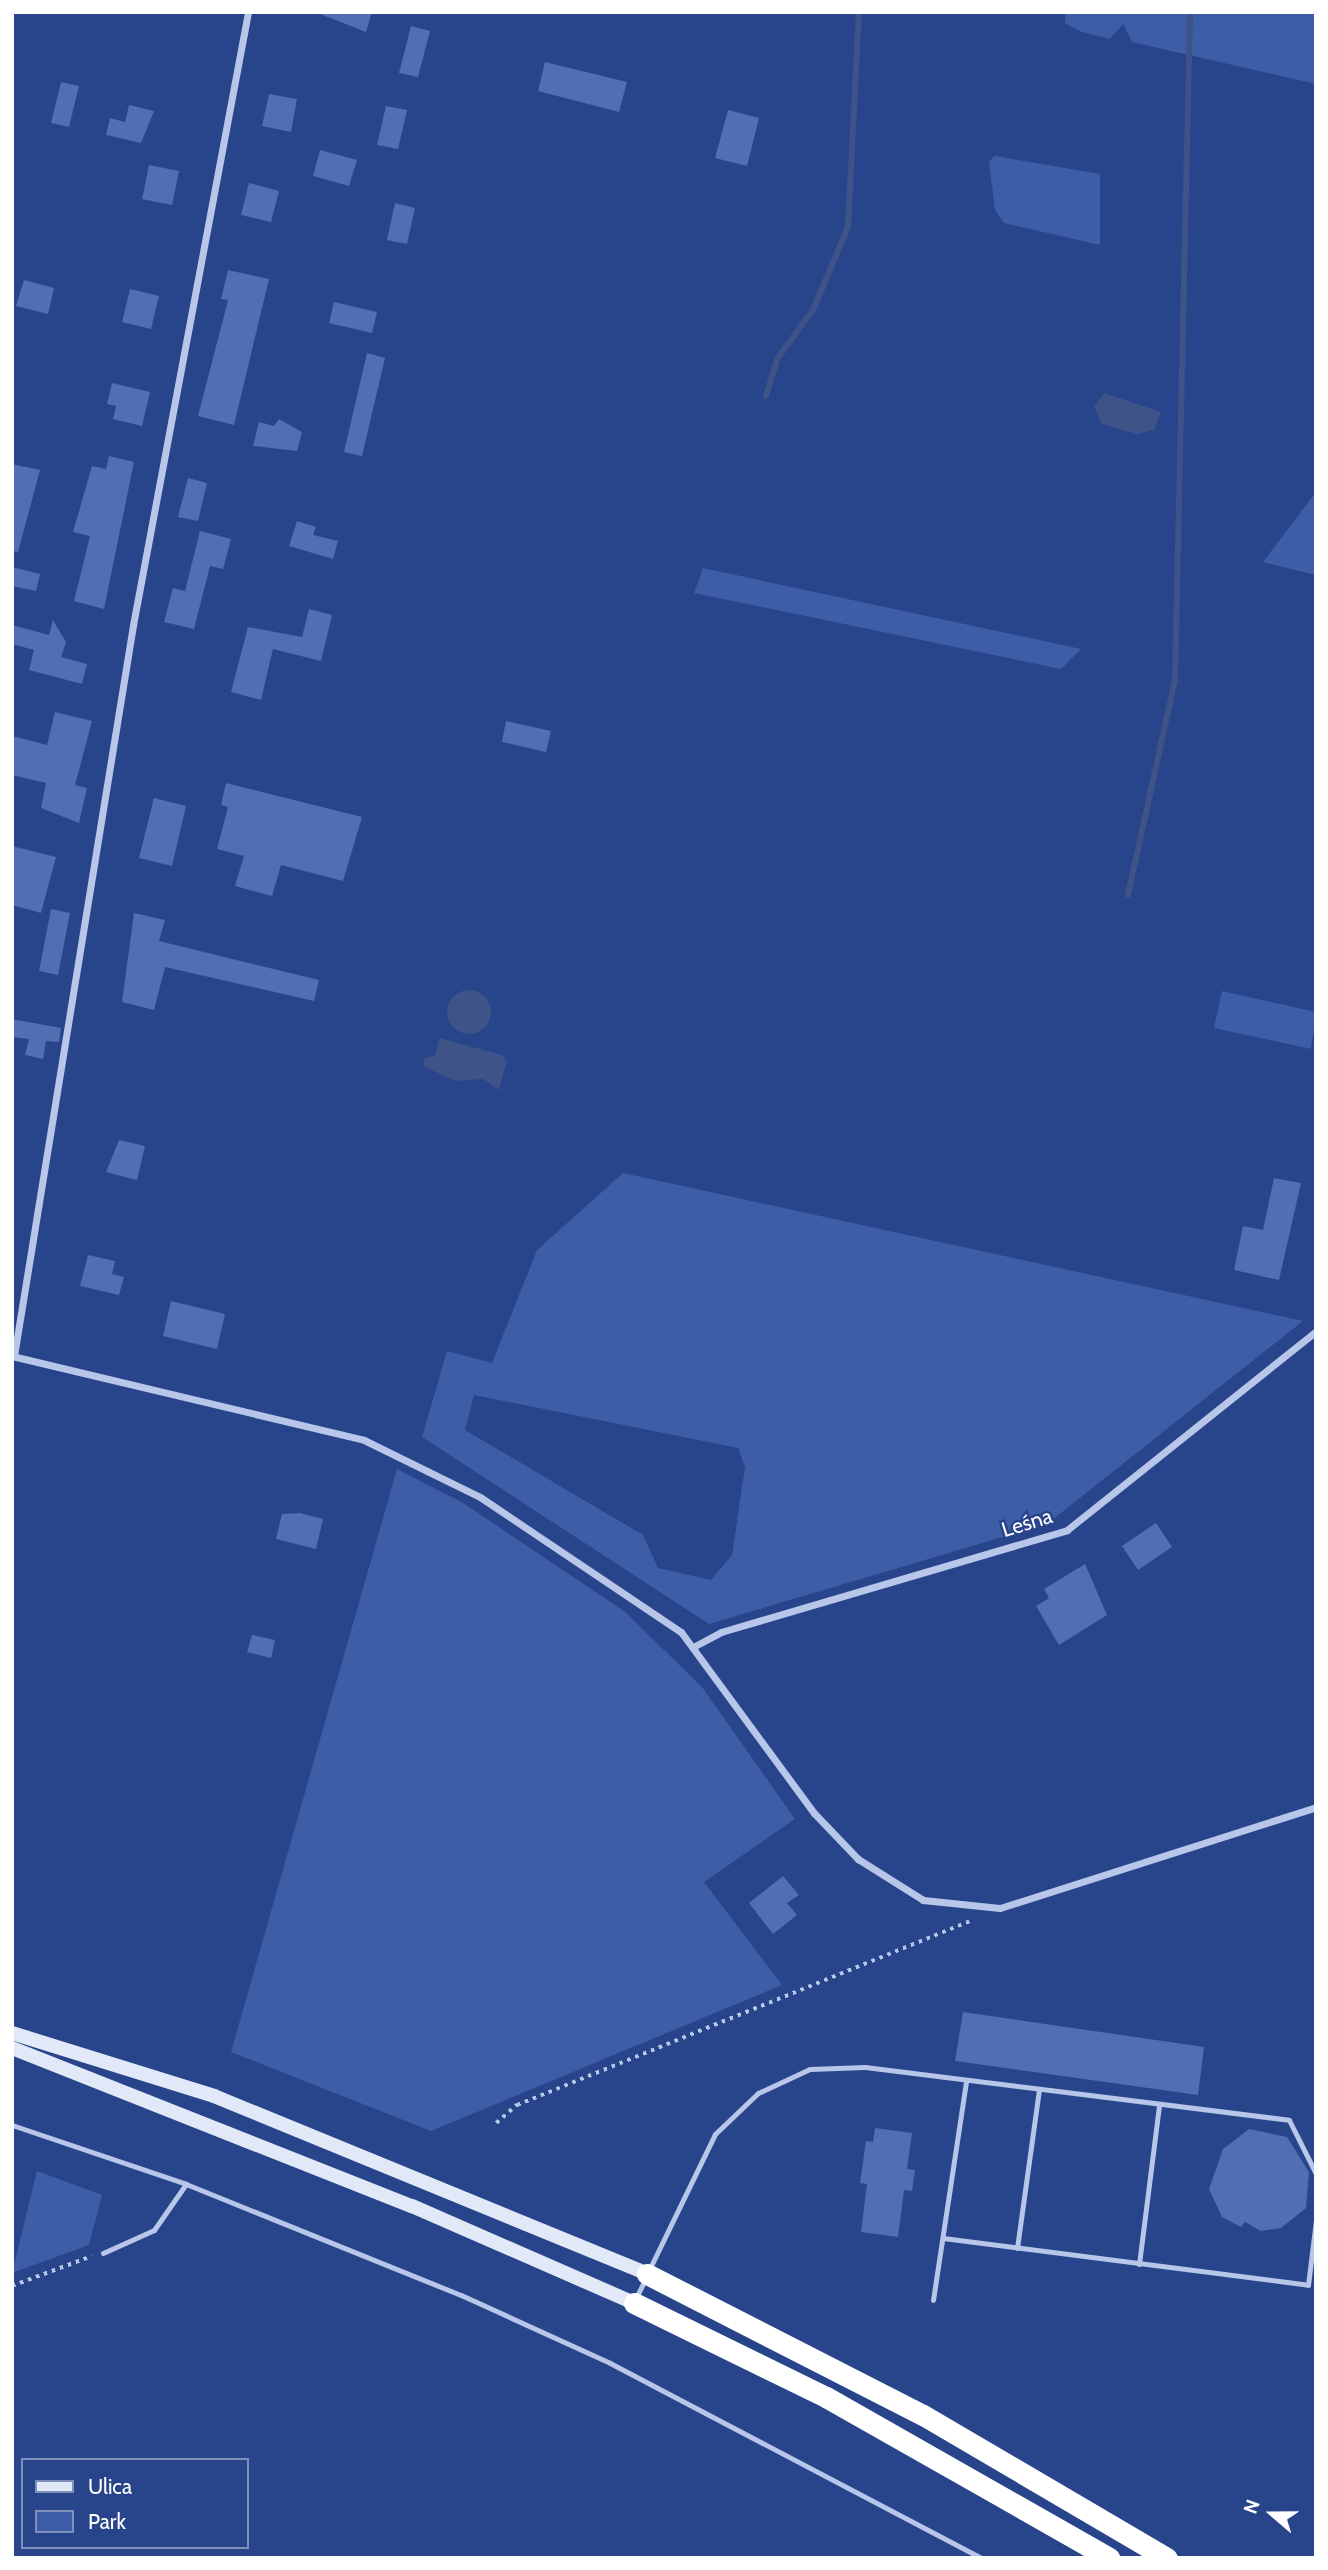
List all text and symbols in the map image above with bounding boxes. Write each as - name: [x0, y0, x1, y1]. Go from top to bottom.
- street label: Leśna: [999, 1503, 1055, 1543]
- legend: [21, 2458, 248, 2549]
- text: Ulica: [88, 2474, 132, 2499]
- north arrow: [1237, 2479, 1307, 2549]
- text: N: [1239, 2496, 1265, 2517]
- text: Park: [88, 2509, 126, 2534]

